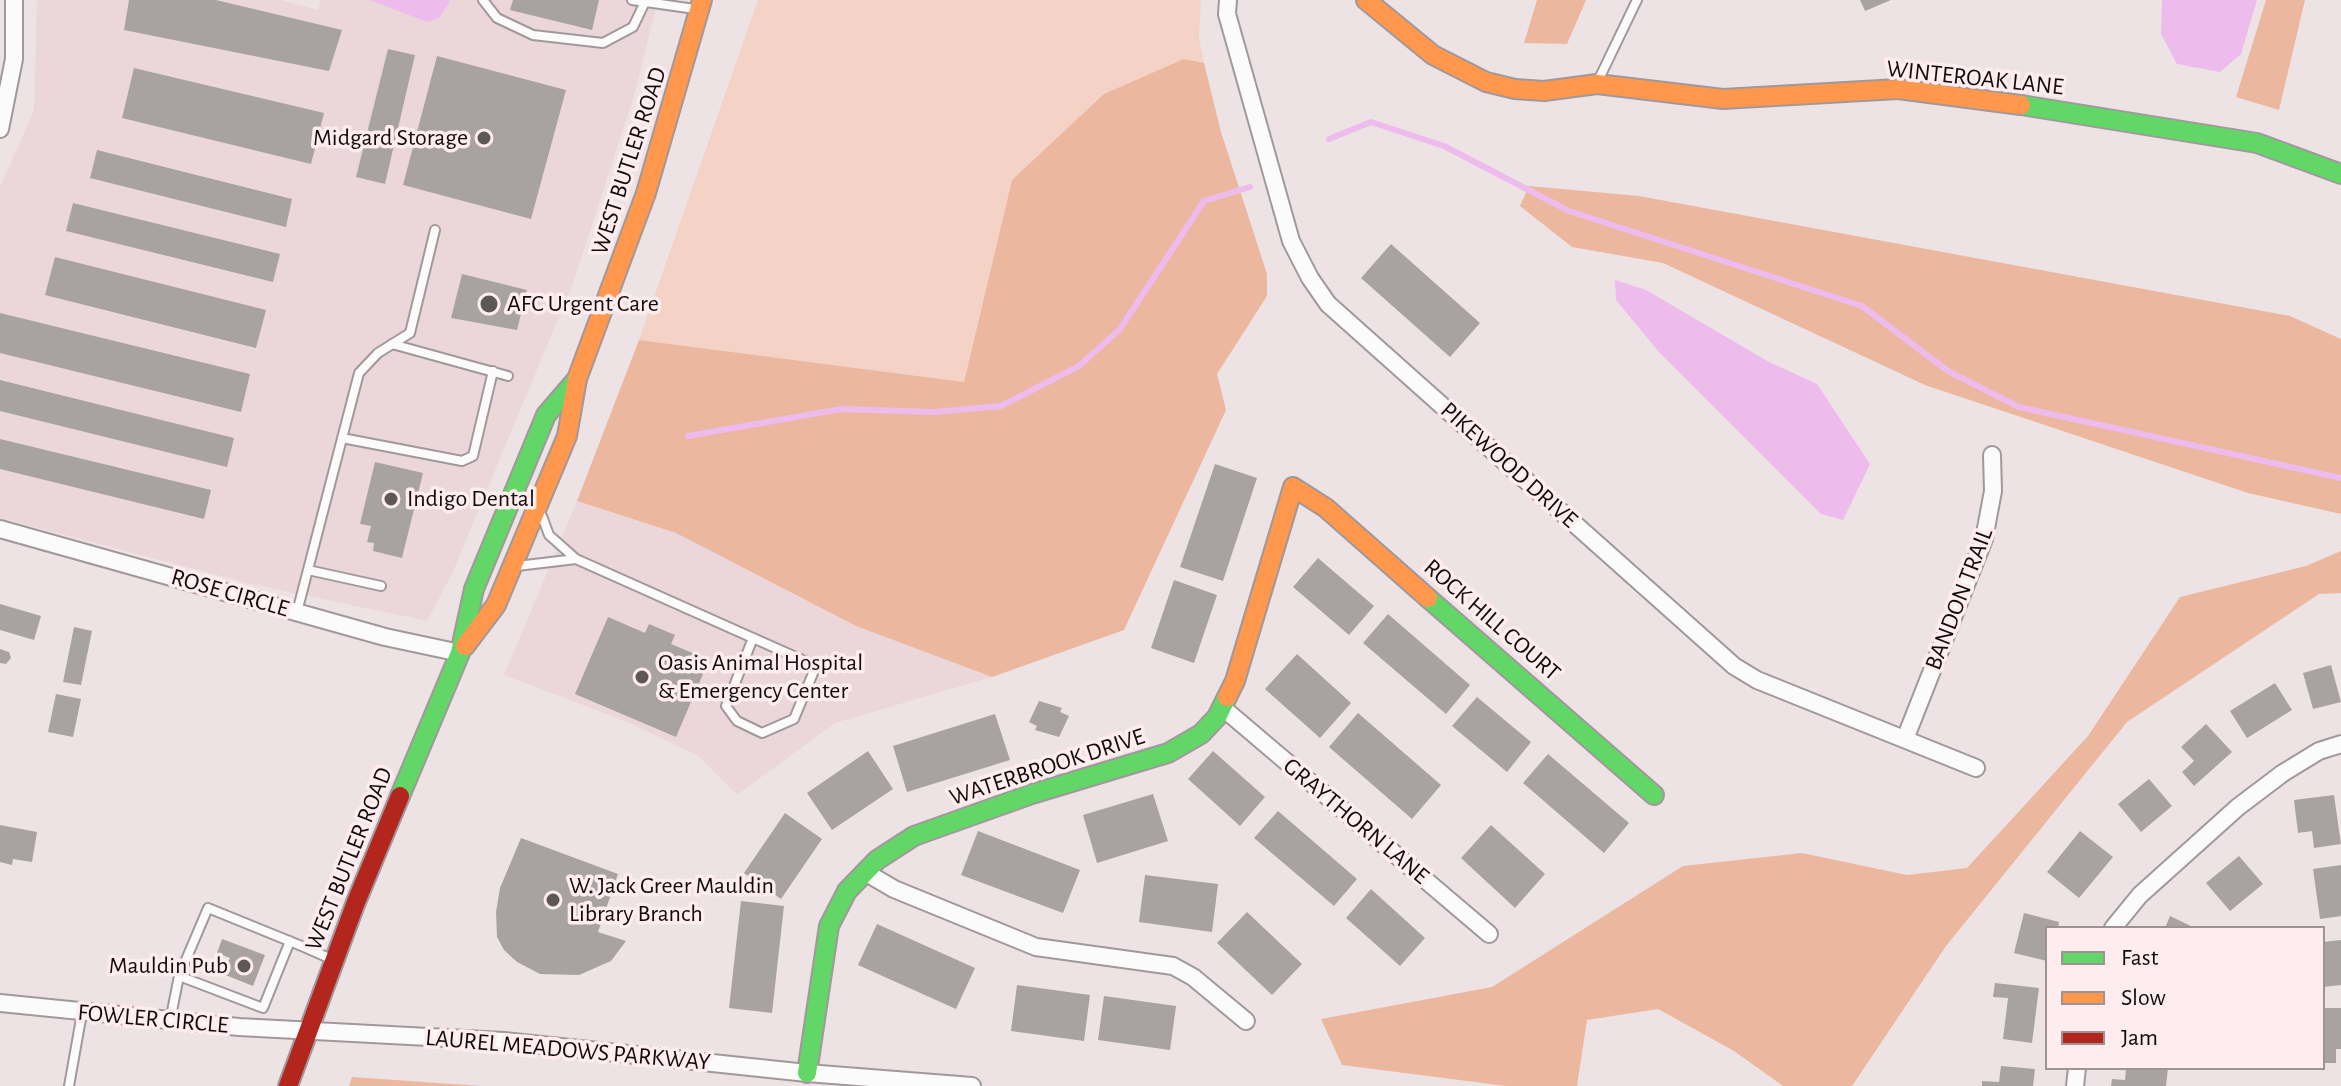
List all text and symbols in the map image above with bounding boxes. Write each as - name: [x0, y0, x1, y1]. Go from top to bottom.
- street label: WINTEROAK LANE: [1885, 54, 2065, 102]
- street label: WEST BUTLER ROAD: [585, 64, 673, 258]
- place label: Midgard Storage: [313, 124, 468, 152]
- marker: Midgard Storage: [475, 129, 493, 147]
- place label: AFC Urgent Care: [507, 290, 659, 318]
- marker: AFC Urgent Care: [478, 293, 500, 315]
- street label: PIKEWOOD DRIVE: [1435, 396, 1583, 534]
- place label: Indigo Dental: [407, 485, 535, 513]
- marker: Indigo Dental: [382, 490, 400, 508]
- street label: BANDON TRAIL: [1919, 524, 1999, 674]
- street label: ROCK HILL COURT: [1418, 553, 1566, 687]
- street label: ROSE CIRCLE: [168, 562, 292, 624]
- place label: Oasis Animal Hospital & Emergency Center: [658, 649, 863, 705]
- marker: Oasis Animal Hospital & Emergency Center: [633, 668, 651, 686]
- street label: WATERBROOK DRIVE: [946, 722, 1148, 812]
- street label: GRAYTHORN LANE: [1277, 752, 1435, 890]
- street label: WEST BUTLER ROAD: [299, 763, 399, 955]
- place label: W. Jack Greer Mauldin Library Branch: [569, 872, 774, 928]
- marker: W. Jack Greer Mauldin Library Branch: [544, 891, 562, 909]
- legend: [2045, 926, 2325, 1070]
- text: Fast: [2121, 946, 2158, 970]
- place label: Mauldin Pub: [109, 952, 228, 980]
- marker: Mauldin Pub: [235, 957, 253, 975]
- text: Slow: [2121, 986, 2166, 1010]
- street label: FOWLER CIRCLE: [76, 998, 230, 1040]
- street label: LAUREL MEADOWS PARKWAY: [424, 1023, 712, 1077]
- text: Jam: [2121, 1026, 2158, 1050]

